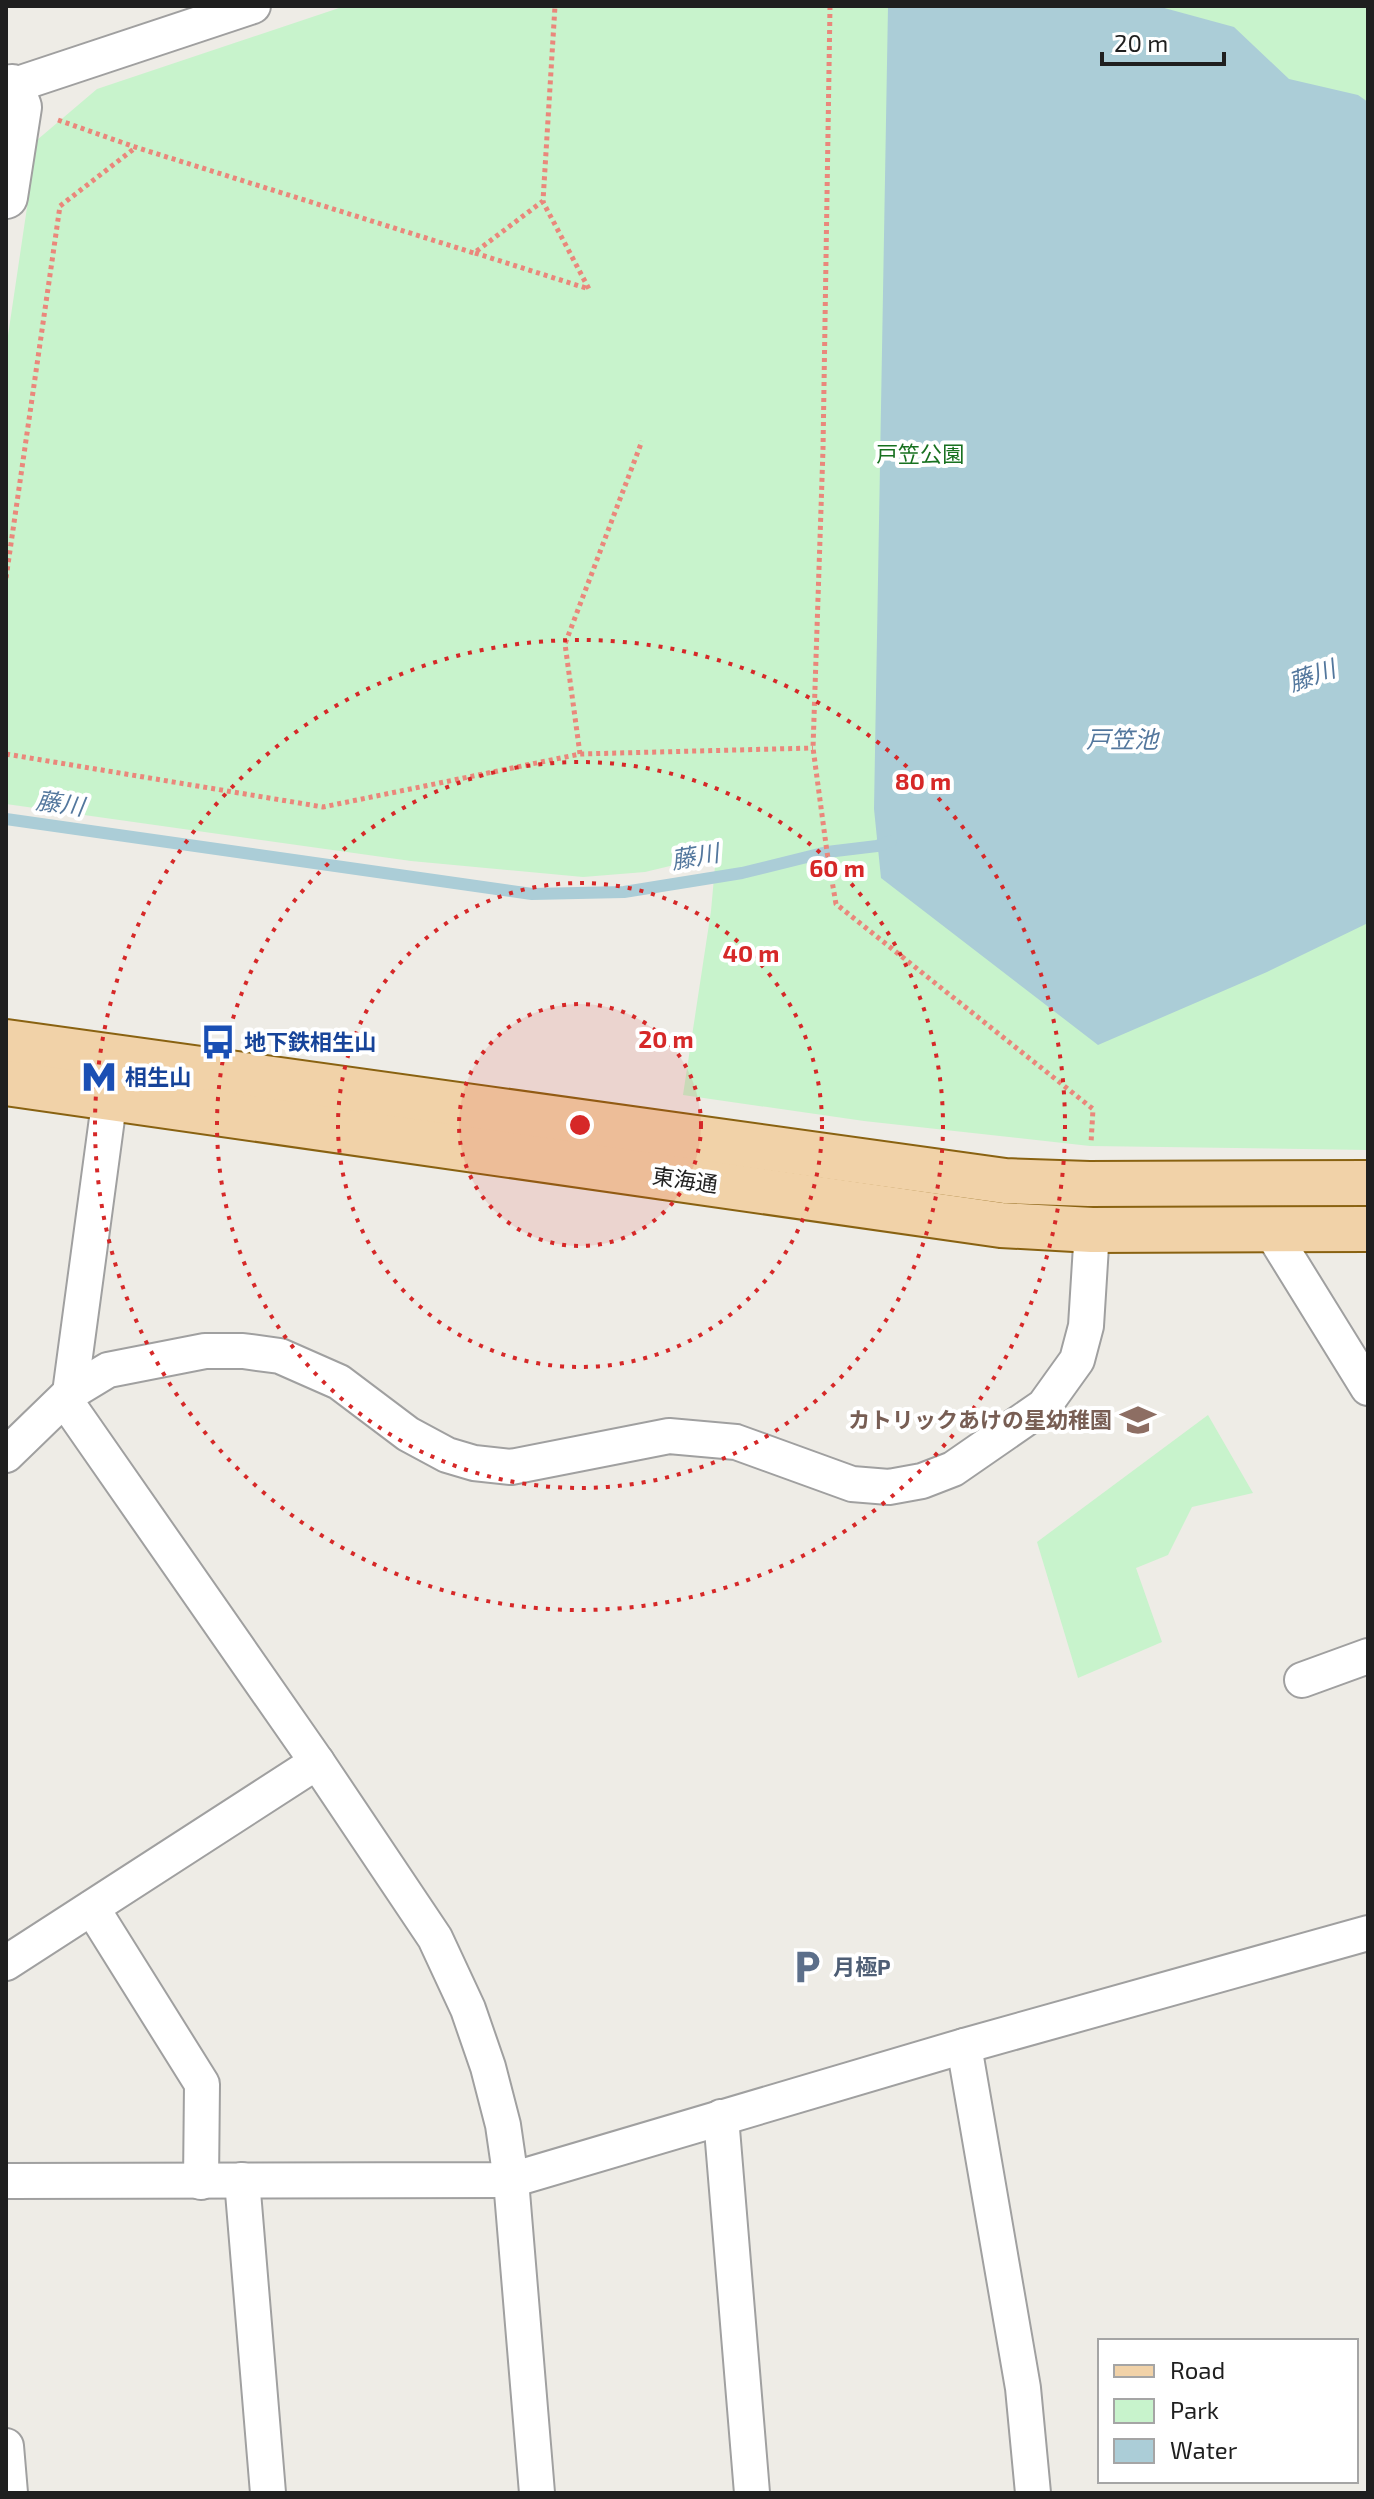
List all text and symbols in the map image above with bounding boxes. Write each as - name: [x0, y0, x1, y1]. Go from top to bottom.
- scale bar: [1102, 16, 1224, 66]
- text: 20 m: [1114, 28, 1168, 57]
- park label: 戸笠公園: [876, 440, 964, 466]
- water label: 藤川: [1284, 652, 1342, 696]
- water label: 戸笠池: [1086, 724, 1160, 753]
- text: 80 m: [895, 766, 951, 795]
- water label: 藤川: [34, 785, 89, 821]
- water label: 藤川: [669, 837, 724, 874]
- text: 60 m: [809, 853, 865, 882]
- text: 40 m: [723, 938, 779, 967]
- bus stop icon: 地下鉄相生山: [199, 1023, 237, 1061]
- text: 20 m: [638, 1024, 694, 1053]
- place label: 地下鉄相生山: [244, 1028, 376, 1054]
- metro station icon: 相生山: [80, 1058, 118, 1096]
- place label: 相生山: [125, 1063, 191, 1089]
- centre of rings: [566, 1111, 594, 1139]
- street label: 東海通: [651, 1162, 720, 1196]
- school or university icon: カトリックあけの星幼稚園: [1119, 1401, 1157, 1439]
- place label: カトリックあけの星幼稚園: [848, 1406, 1112, 1432]
- parking icon: 月極P: [788, 1948, 826, 1986]
- place label: 月極P: [833, 1953, 891, 1979]
- legend: [1098, 2339, 1358, 2483]
- text: Road: [1170, 2355, 1225, 2384]
- text: Park: [1170, 2395, 1219, 2424]
- text: Water: [1170, 2435, 1238, 2464]

